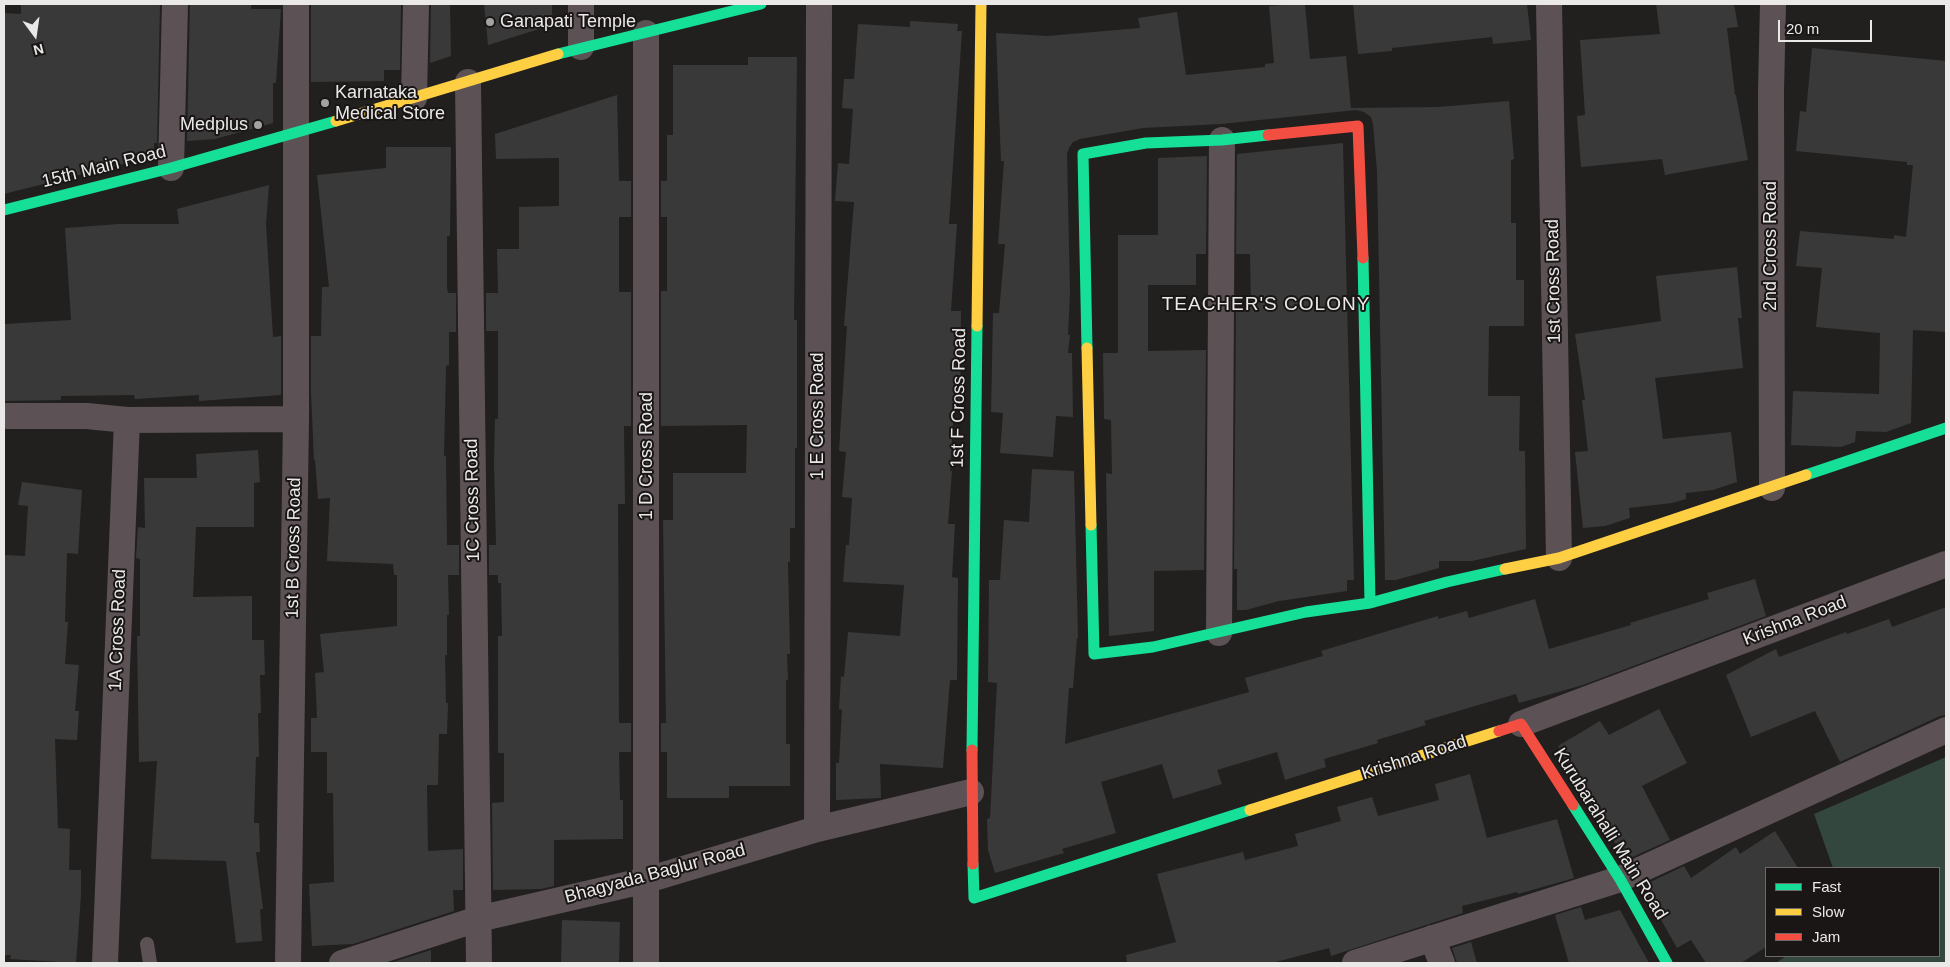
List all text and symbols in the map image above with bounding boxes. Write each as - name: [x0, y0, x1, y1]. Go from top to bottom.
- north arrow: [10, 10, 60, 60]
- scale bar: [1780, 10, 1874, 42]
- place label: Ganapati Temple: [500, 11, 636, 33]
- marker: Ganapati Temple: [484, 16, 496, 28]
- text: 20 m: [1786, 20, 1819, 37]
- text: N: [32, 41, 45, 59]
- place label: Karnataka Medical Store: [335, 82, 445, 125]
- marker: Karnataka Medical Store: [319, 97, 331, 109]
- place label: Medplus: [180, 114, 248, 136]
- marker: Medplus: [252, 119, 264, 131]
- street label: 15th Main Road: [40, 141, 168, 193]
- street label: 2nd Cross Road: [1760, 181, 1782, 311]
- street label: 1st Cross Road: [1542, 219, 1566, 343]
- district label: TEACHER'S COLONY: [1160, 294, 1372, 316]
- street label: 1st F Cross Road: [947, 328, 971, 468]
- street label: 1 E Cross Road: [807, 352, 829, 480]
- street label: 1 D Cross Road: [636, 392, 658, 520]
- street label: 1C Cross Road: [461, 438, 485, 562]
- street label: 1st B Cross Road: [282, 477, 306, 619]
- street label: 1A Cross Road: [105, 569, 131, 691]
- street label: Krishna Road: [1740, 591, 1850, 651]
- street label: Krishna Road: [1359, 731, 1469, 785]
- street label: Kurubarahalli Main Road: [1548, 744, 1672, 924]
- street label: Bhagyada Baglur Road: [562, 839, 748, 909]
- legend: [1765, 867, 1940, 957]
- text: Fast: [1812, 878, 1841, 895]
- text: Slow: [1812, 903, 1845, 920]
- text: Jam: [1812, 928, 1840, 945]

